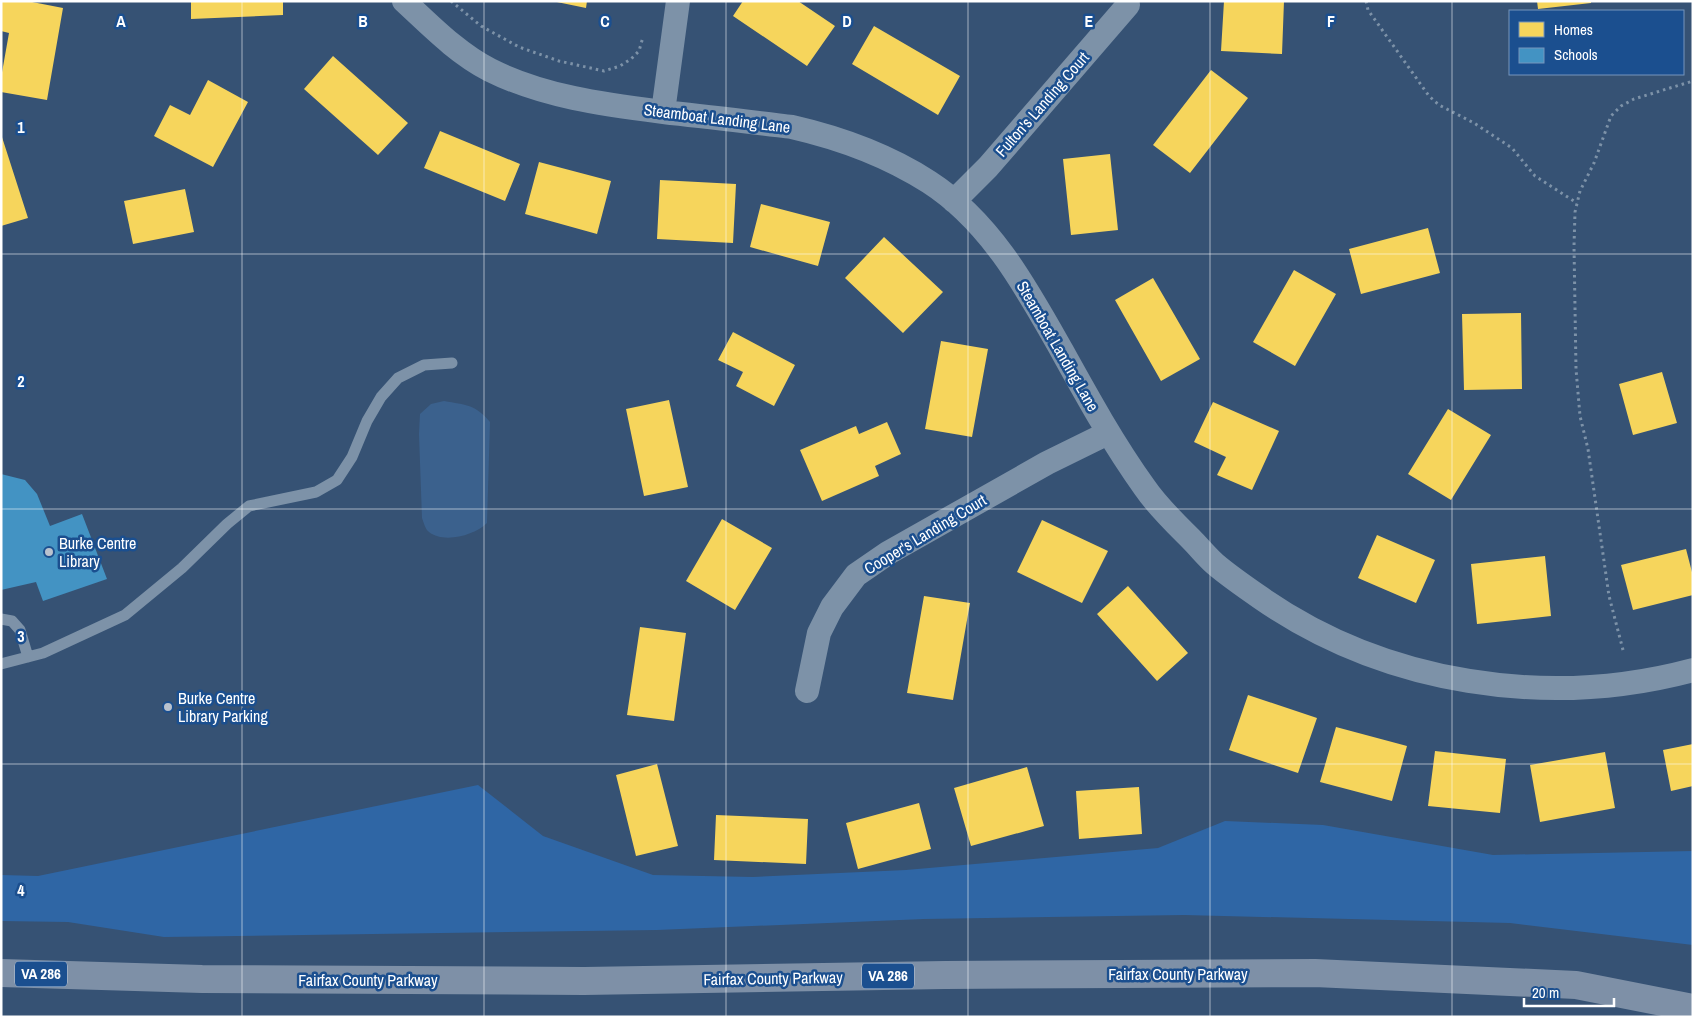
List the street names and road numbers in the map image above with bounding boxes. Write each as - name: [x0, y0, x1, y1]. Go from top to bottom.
- street label: Fulton's Landing Court: [990, 47, 1094, 161]
- street label: Steamboat Landing Lane: [643, 98, 791, 138]
- street label: Steamboat Landing Lane: [1012, 277, 1104, 415]
- street label: Cooper's Landing Court: [860, 489, 990, 579]
- road number: VA 286: [15, 962, 67, 986]
- street label: Fairfax County Parkway: [1108, 963, 1248, 985]
- road number: VA 286: [862, 964, 914, 988]
- street label: Fairfax County Parkway: [703, 966, 843, 990]
- street label: Fairfax County Parkway: [298, 969, 438, 991]

